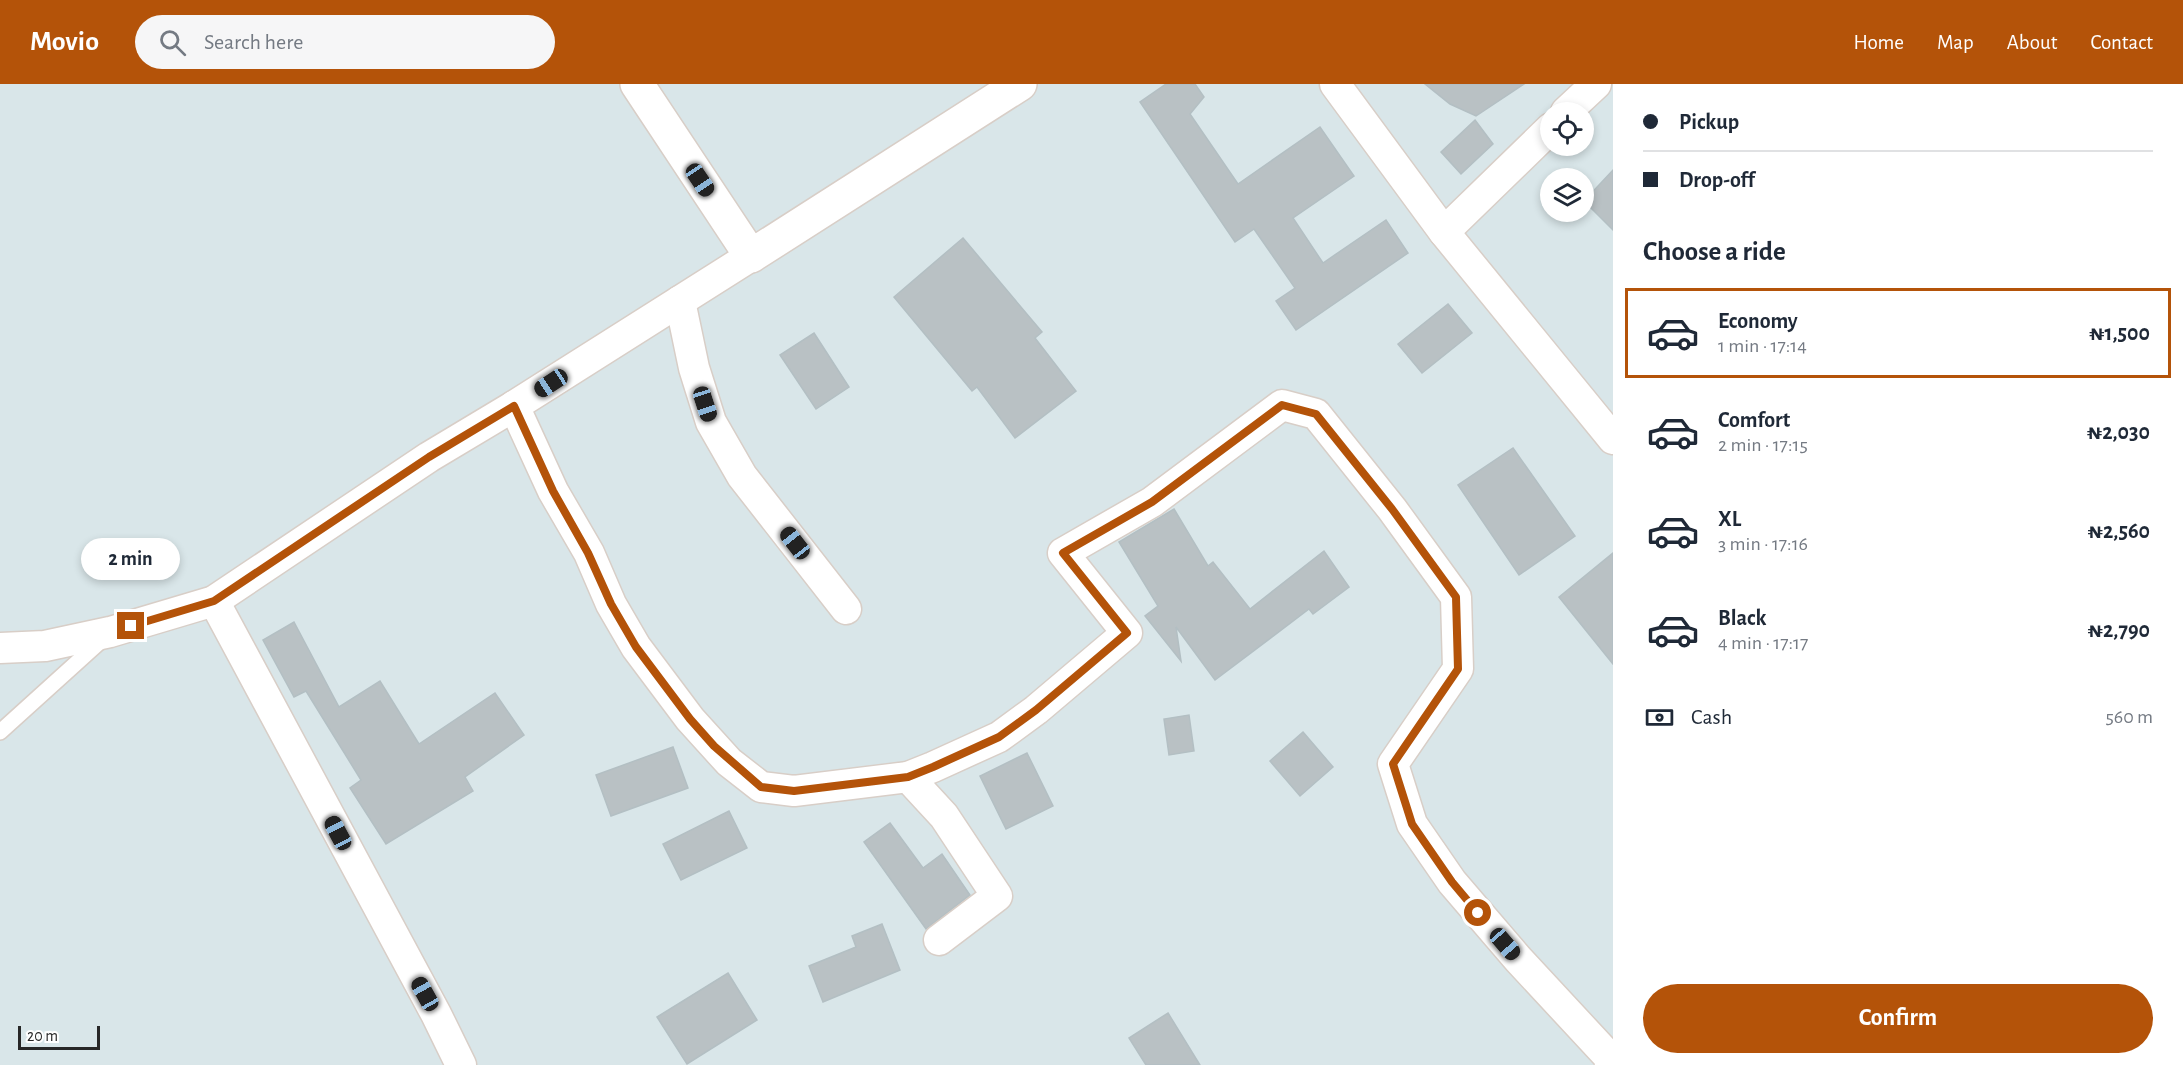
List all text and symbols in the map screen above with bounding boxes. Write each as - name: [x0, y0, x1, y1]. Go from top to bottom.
- search box: [135, 15, 555, 69]
- icon: search: [156, 26, 189, 59]
- text: Movio: [30, 28, 99, 56]
- text: Search here: [204, 31, 303, 53]
- text: Home: [1853, 32, 1904, 53]
- text: Map: [1937, 32, 1974, 53]
- text: About: [2007, 32, 2057, 53]
- text: Contact: [2090, 32, 2153, 53]
- map controls: [1540, 102, 1594, 222]
- button: locate: [1540, 102, 1594, 156]
- text: Pickup: [1679, 111, 1739, 133]
- car: [682, 160, 718, 200]
- button: layers: [1540, 168, 1594, 222]
- text: Drop-off: [1679, 169, 1755, 191]
- text: Choose a ride: [1643, 238, 1786, 265]
- icon: car: [1646, 306, 1700, 360]
- text: Economy: [1718, 310, 1798, 332]
- text: ₦1,500: [2089, 322, 2150, 344]
- text: 1 min · 17:14: [1718, 336, 1807, 356]
- car: [531, 366, 571, 400]
- car: [691, 384, 719, 424]
- icon: car: [1646, 405, 1700, 459]
- text: Comfort: [1718, 409, 1790, 431]
- text: ₦2,030: [2087, 421, 2150, 443]
- text: 2 min · 17:15: [1718, 435, 1808, 455]
- icon: car: [1646, 504, 1700, 558]
- text: XL: [1718, 508, 1741, 530]
- text: ₦2,560: [2087, 520, 2150, 542]
- car: [777, 523, 813, 563]
- text: 3 min · 17:16: [1718, 534, 1808, 554]
- callout: 2 min: [82, 539, 180, 581]
- text: 2 min: [108, 549, 153, 569]
- icon: car: [1646, 603, 1700, 657]
- text: Black: [1718, 607, 1766, 629]
- route end: [117, 612, 144, 639]
- text: ₦2,790: [2087, 619, 2150, 641]
- text: 4 min · 17:17: [1718, 633, 1808, 653]
- icon: cash: [1643, 701, 1676, 734]
- text: Cash: [1691, 706, 1732, 728]
- text: 560 m: [2105, 707, 2153, 727]
- car: [322, 813, 354, 853]
- route start: [1464, 899, 1491, 926]
- car: [1486, 925, 1524, 963]
- car: [408, 974, 442, 1014]
- button: Confirm: [1643, 984, 2153, 1053]
- scale bar: [18, 1023, 100, 1050]
- text: 20 m: [27, 1028, 58, 1044]

